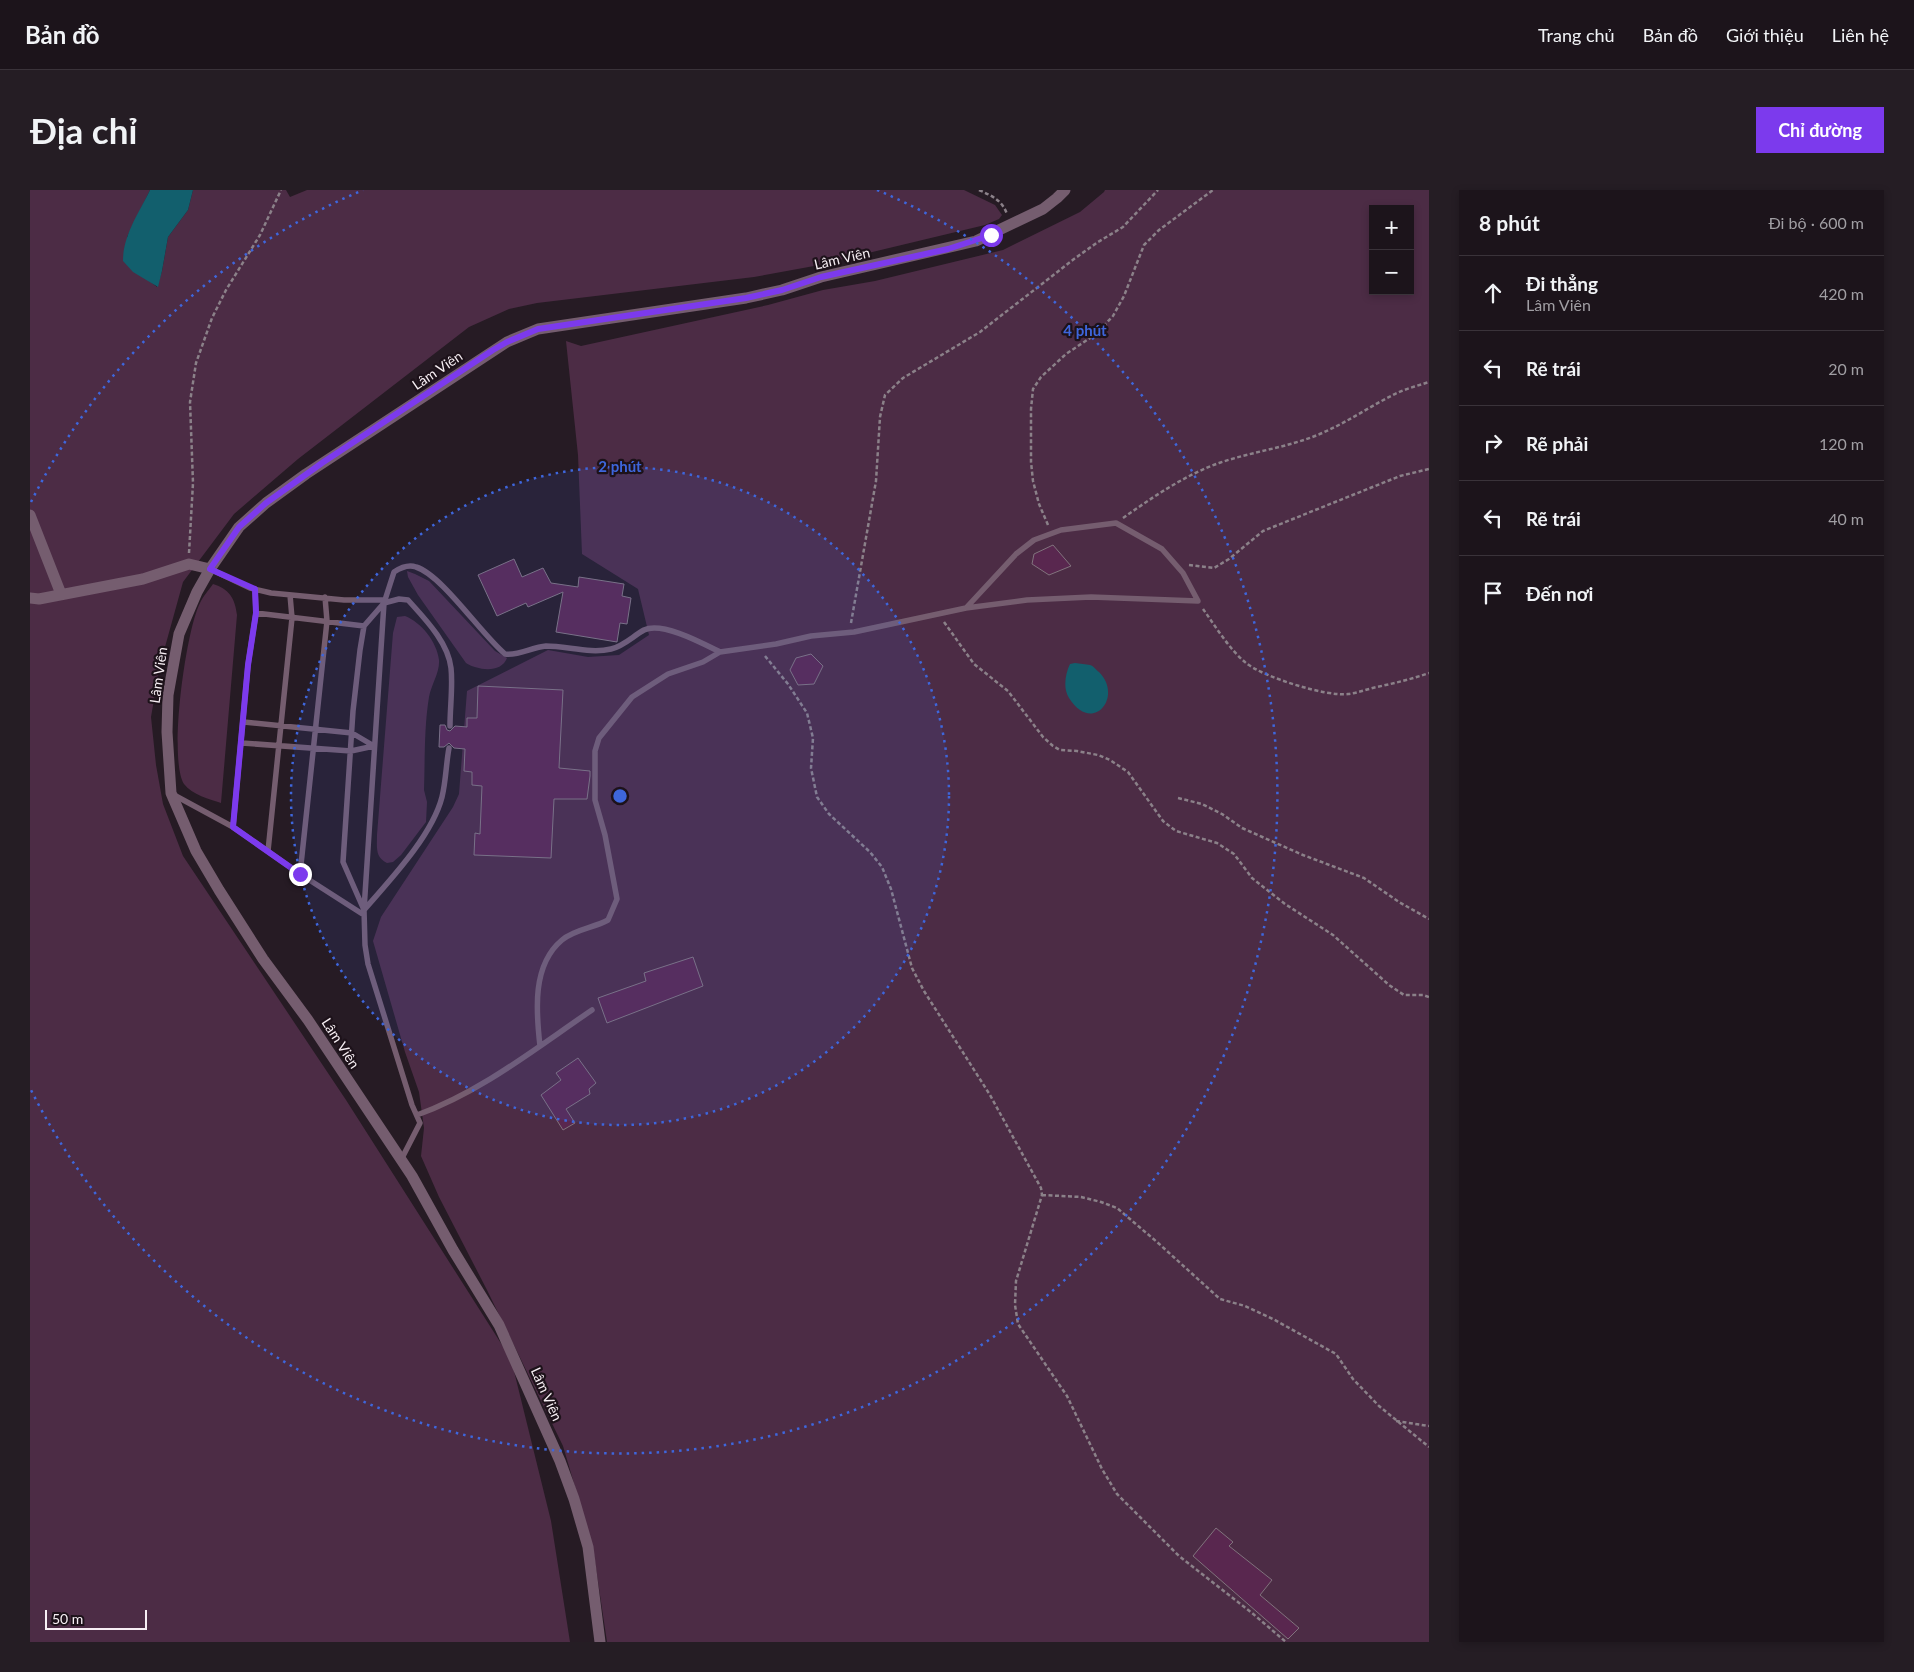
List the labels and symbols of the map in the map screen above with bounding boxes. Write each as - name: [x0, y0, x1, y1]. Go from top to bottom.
- route start: [980, 224, 1003, 247]
- street label: Lâm Viên: [812, 243, 872, 273]
- text: 4 phút: [1063, 321, 1107, 339]
- street label: Lâm Viên: [409, 347, 465, 393]
- text: 2 phút: [598, 457, 642, 475]
- street label: Lâm Viên: [146, 646, 170, 704]
- centre of rings: [611, 787, 629, 805]
- route end: [289, 863, 312, 886]
- street label: Lâm Viên: [318, 1015, 364, 1071]
- street label: Lâm Viên: [528, 1365, 566, 1423]
- scale bar: [45, 1607, 148, 1630]

